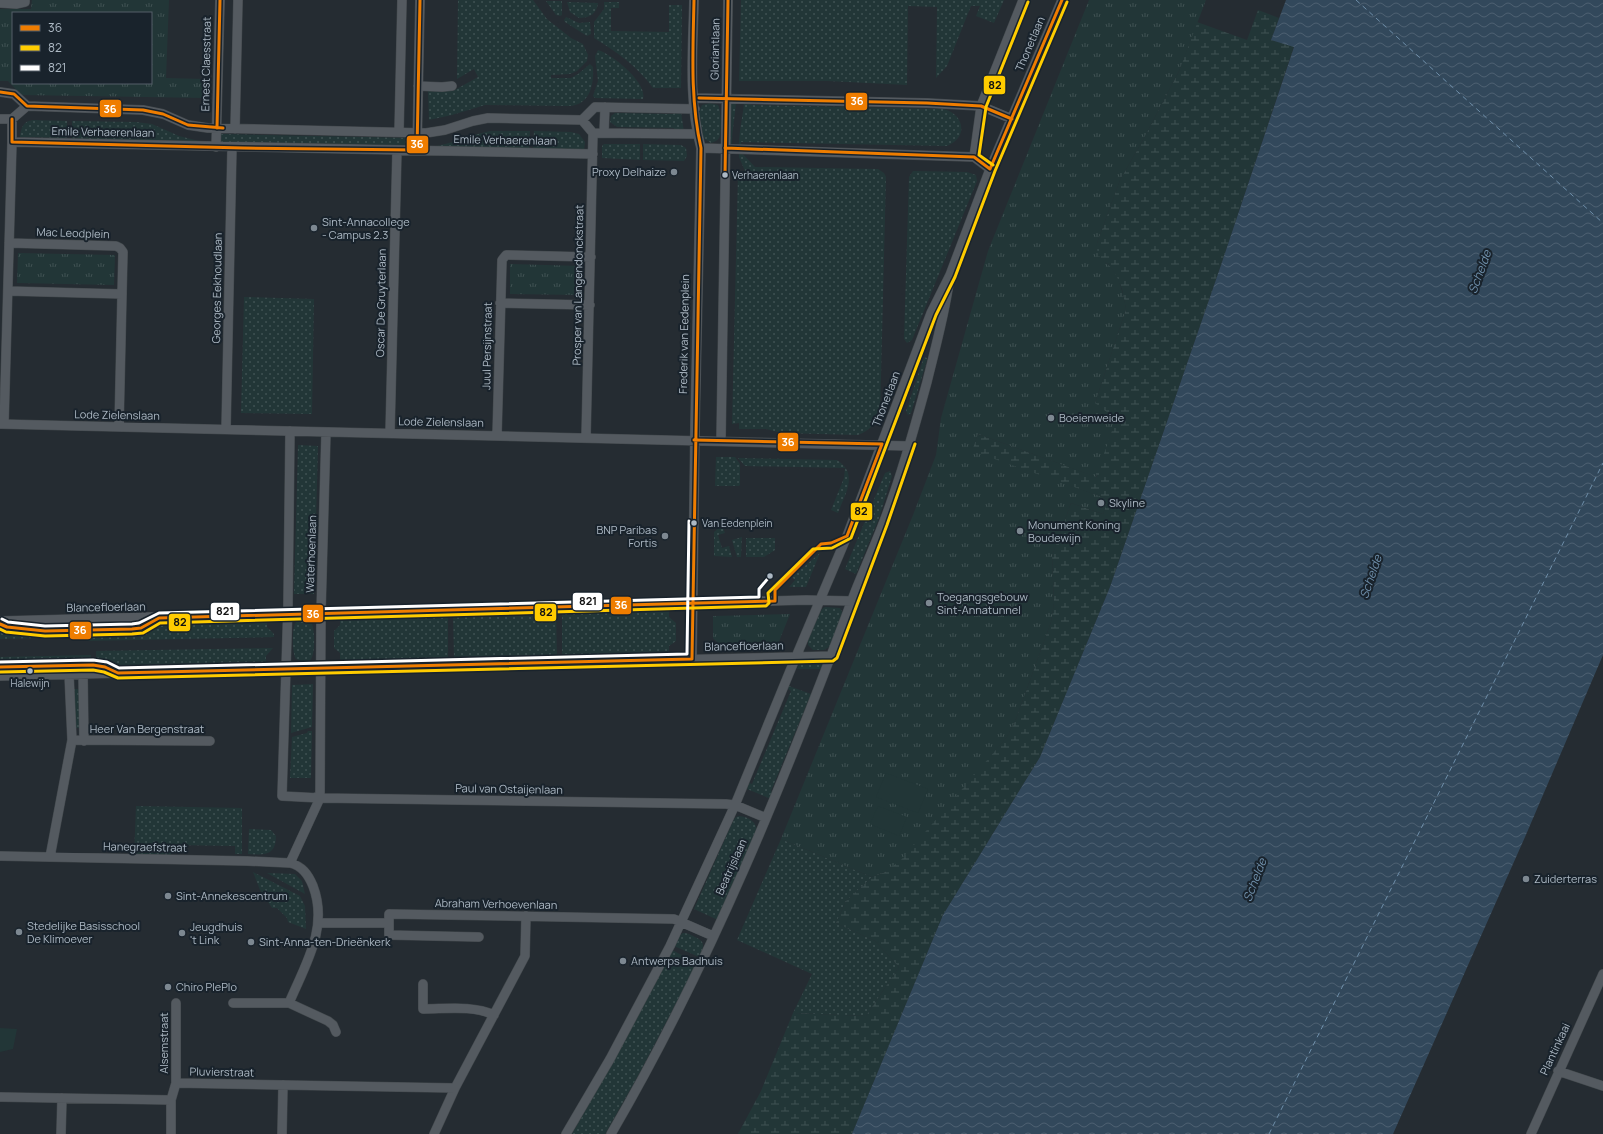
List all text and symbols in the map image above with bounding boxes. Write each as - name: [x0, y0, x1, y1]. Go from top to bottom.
- legend: [12, 12, 152, 84]
- street label: Thonetlaan: [1011, 14, 1048, 74]
- street label: Ernest Claesstraat: [197, 16, 214, 112]
- street label: Gloriantlaan: [706, 18, 723, 80]
- text: 36: [48, 19, 62, 36]
- text: 82: [48, 39, 62, 56]
- text: 821: [48, 59, 67, 76]
- line badge: 82: [983, 75, 1006, 95]
- text: 82: [988, 77, 1002, 92]
- line badge: 36: [845, 92, 868, 111]
- text: 36: [850, 93, 864, 108]
- line badge: 36: [99, 99, 122, 118]
- text: 36: [103, 101, 117, 116]
- street label: Emile Verhaerenlaan: [51, 123, 155, 140]
- street label: Emile Verhaerenlaan: [453, 131, 557, 148]
- line badge: 36: [406, 135, 429, 154]
- text: 36: [410, 136, 424, 151]
- place label: Proxy Delhaize: [592, 164, 667, 179]
- marker: Proxy Delhaize: [669, 167, 679, 177]
- place label: Verhaerenlaan: [732, 168, 799, 182]
- marker: Verhaerenlaan: [720, 170, 730, 180]
- street label: Prosper van Langendonckstraat: [569, 204, 586, 366]
- place label: Sint-Annacollege - Campus 2.3: [322, 214, 410, 242]
- marker: Sint-Annacollege - Campus 2.3: [309, 223, 319, 233]
- street label: Mac Leodplein: [36, 224, 110, 241]
- street label: Georges Eekhoudlaan: [208, 232, 225, 344]
- water label: Schelde: [1464, 247, 1496, 296]
- street label: Oscar De Gruyterlaan: [372, 249, 389, 357]
- street label: Frederik van Eedenplein: [675, 274, 692, 394]
- street label: Juul Persijnstraat: [478, 302, 495, 390]
- street label: Thonetlaan: [868, 369, 903, 429]
- street label: Lode Zielenslaan: [74, 406, 160, 423]
- place label: Boeienweide: [1059, 410, 1125, 425]
- street label: Lode Zielenslaan: [398, 413, 484, 430]
- marker: Boeienweide: [1046, 413, 1056, 423]
- line badge: 36: [777, 432, 799, 452]
- text: 36: [781, 434, 795, 449]
- place label: Skyline: [1109, 495, 1146, 510]
- marker: Skyline: [1096, 498, 1106, 508]
- line badge: 82: [850, 502, 873, 521]
- text: 82: [854, 503, 868, 518]
- street label: Waterhoenlaan: [302, 515, 319, 593]
- place label: Van Eedenplein: [702, 516, 773, 530]
- place label: Monument Koning Boudewijn: [1028, 517, 1120, 545]
- marker: Van Eedenplein: [689, 518, 699, 528]
- place label: BNP Paribas Fortis: [596, 522, 657, 550]
- marker: Monument Koning Boudewijn: [1015, 526, 1025, 536]
- marker: BNP Paribas Fortis: [660, 531, 670, 541]
- water label: Schelde: [1355, 552, 1386, 601]
- unlabelled marker: [765, 571, 775, 581]
- place label: Toegangsgebouw Sint-Annatunnel: [937, 589, 1029, 617]
- line badge: 821: [572, 592, 603, 611]
- text: 821: [579, 593, 597, 608]
- line badge: 36: [610, 596, 632, 615]
- text: 36: [614, 597, 628, 612]
- street label: Blancefloerlaan: [66, 598, 146, 615]
- marker: Toegangsgebouw Sint-Annatunnel: [924, 598, 934, 608]
- line badge: 821: [210, 602, 240, 621]
- text: 821: [216, 603, 234, 618]
- line badge: 82: [534, 603, 557, 622]
- line badge: 36: [302, 604, 324, 623]
- text: 82: [539, 604, 553, 619]
- text: 36: [306, 606, 320, 621]
- line badge: 82: [168, 613, 191, 632]
- text: 82: [173, 614, 187, 629]
- line badge: 36: [69, 621, 92, 640]
- text: 36: [73, 622, 87, 637]
- street label: Blancefloerlaan: [704, 637, 784, 654]
- marker: Halewijn: [25, 666, 35, 676]
- place label: Halewijn: [11, 676, 49, 690]
- street label: Heer Van Bergenstraat: [90, 721, 204, 736]
- street label: Paul van Ostaijenlaan: [455, 780, 563, 797]
- street label: Beatrijslaan: [711, 836, 750, 897]
- street label: Hanegraefstraat: [103, 838, 187, 855]
- water label: Schelde: [1239, 855, 1271, 904]
- place label: Zuiderterras: [1534, 871, 1597, 886]
- marker: Zuiderterras: [1521, 874, 1531, 884]
- place label: Sint-Annekescentrum: [176, 888, 288, 903]
- marker: Sint-Annekescentrum: [163, 891, 173, 901]
- street label: Abraham Verhoevenlaan: [435, 895, 557, 912]
- place label: Stedelijke Basisschool De Klimoever: [27, 918, 140, 946]
- place label: Jeugdhuis 't Link: [190, 919, 243, 947]
- marker: Stedelijke Basisschool De Klimoever: [14, 927, 24, 937]
- marker: Jeugdhuis 't Link: [177, 928, 187, 938]
- place label: Sint-Anna-ten-Drieënkerk: [259, 934, 391, 949]
- marker: Sint-Anna-ten-Drieënkerk: [246, 937, 256, 947]
- place label: Antwerps Badhuis: [631, 953, 723, 968]
- marker: Antwerps Badhuis: [618, 956, 628, 966]
- place label: Chiro PlePlo: [176, 979, 237, 994]
- marker: Chiro PlePlo: [163, 982, 173, 992]
- street label: Alsemstraat: [156, 1012, 171, 1074]
- street label: Plantinkaai: [1536, 1020, 1573, 1077]
- street label: Pluvierstraat: [190, 1063, 254, 1080]

